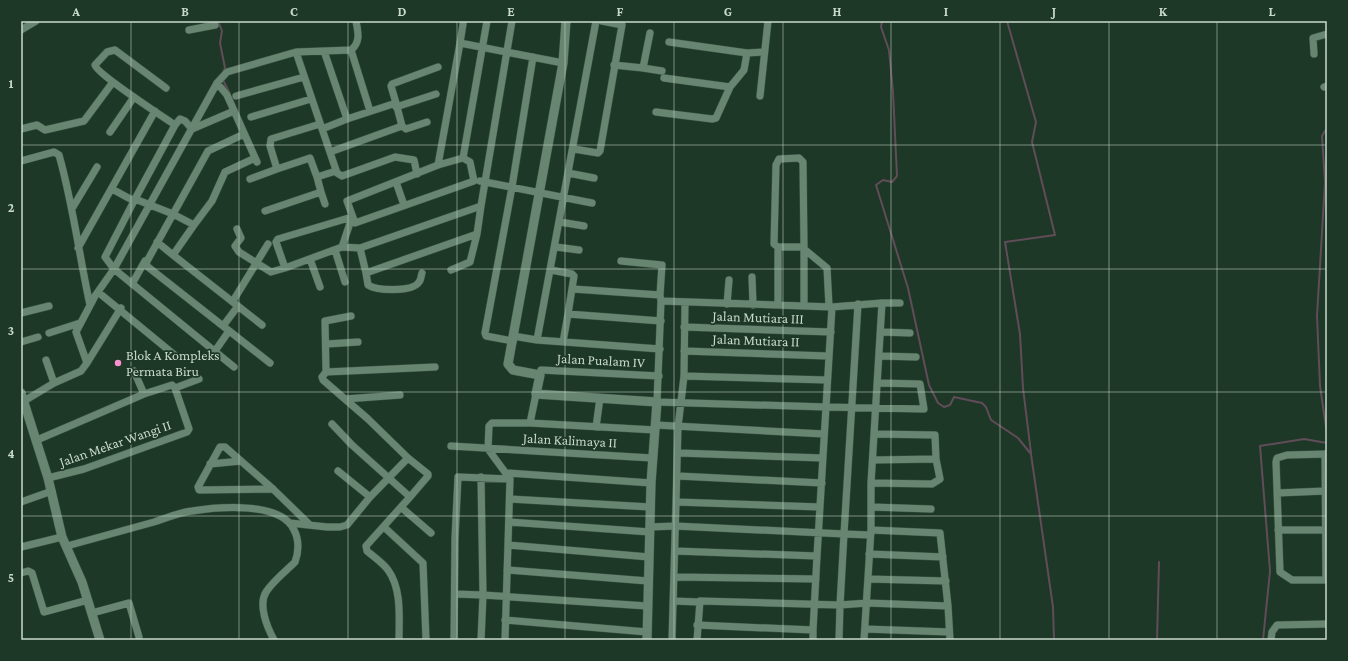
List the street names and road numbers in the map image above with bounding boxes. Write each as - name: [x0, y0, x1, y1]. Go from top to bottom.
- street label: Jalan Mutiara III: [710, 307, 804, 327]
- street label: Jalan Mutiara II: [710, 330, 800, 350]
- street label: Jalan Pualam IV: [555, 350, 645, 370]
- street label: Jalan Mekar Wangi II: [55, 416, 173, 470]
- street label: Jalan Kalimaya II: [521, 429, 617, 450]

